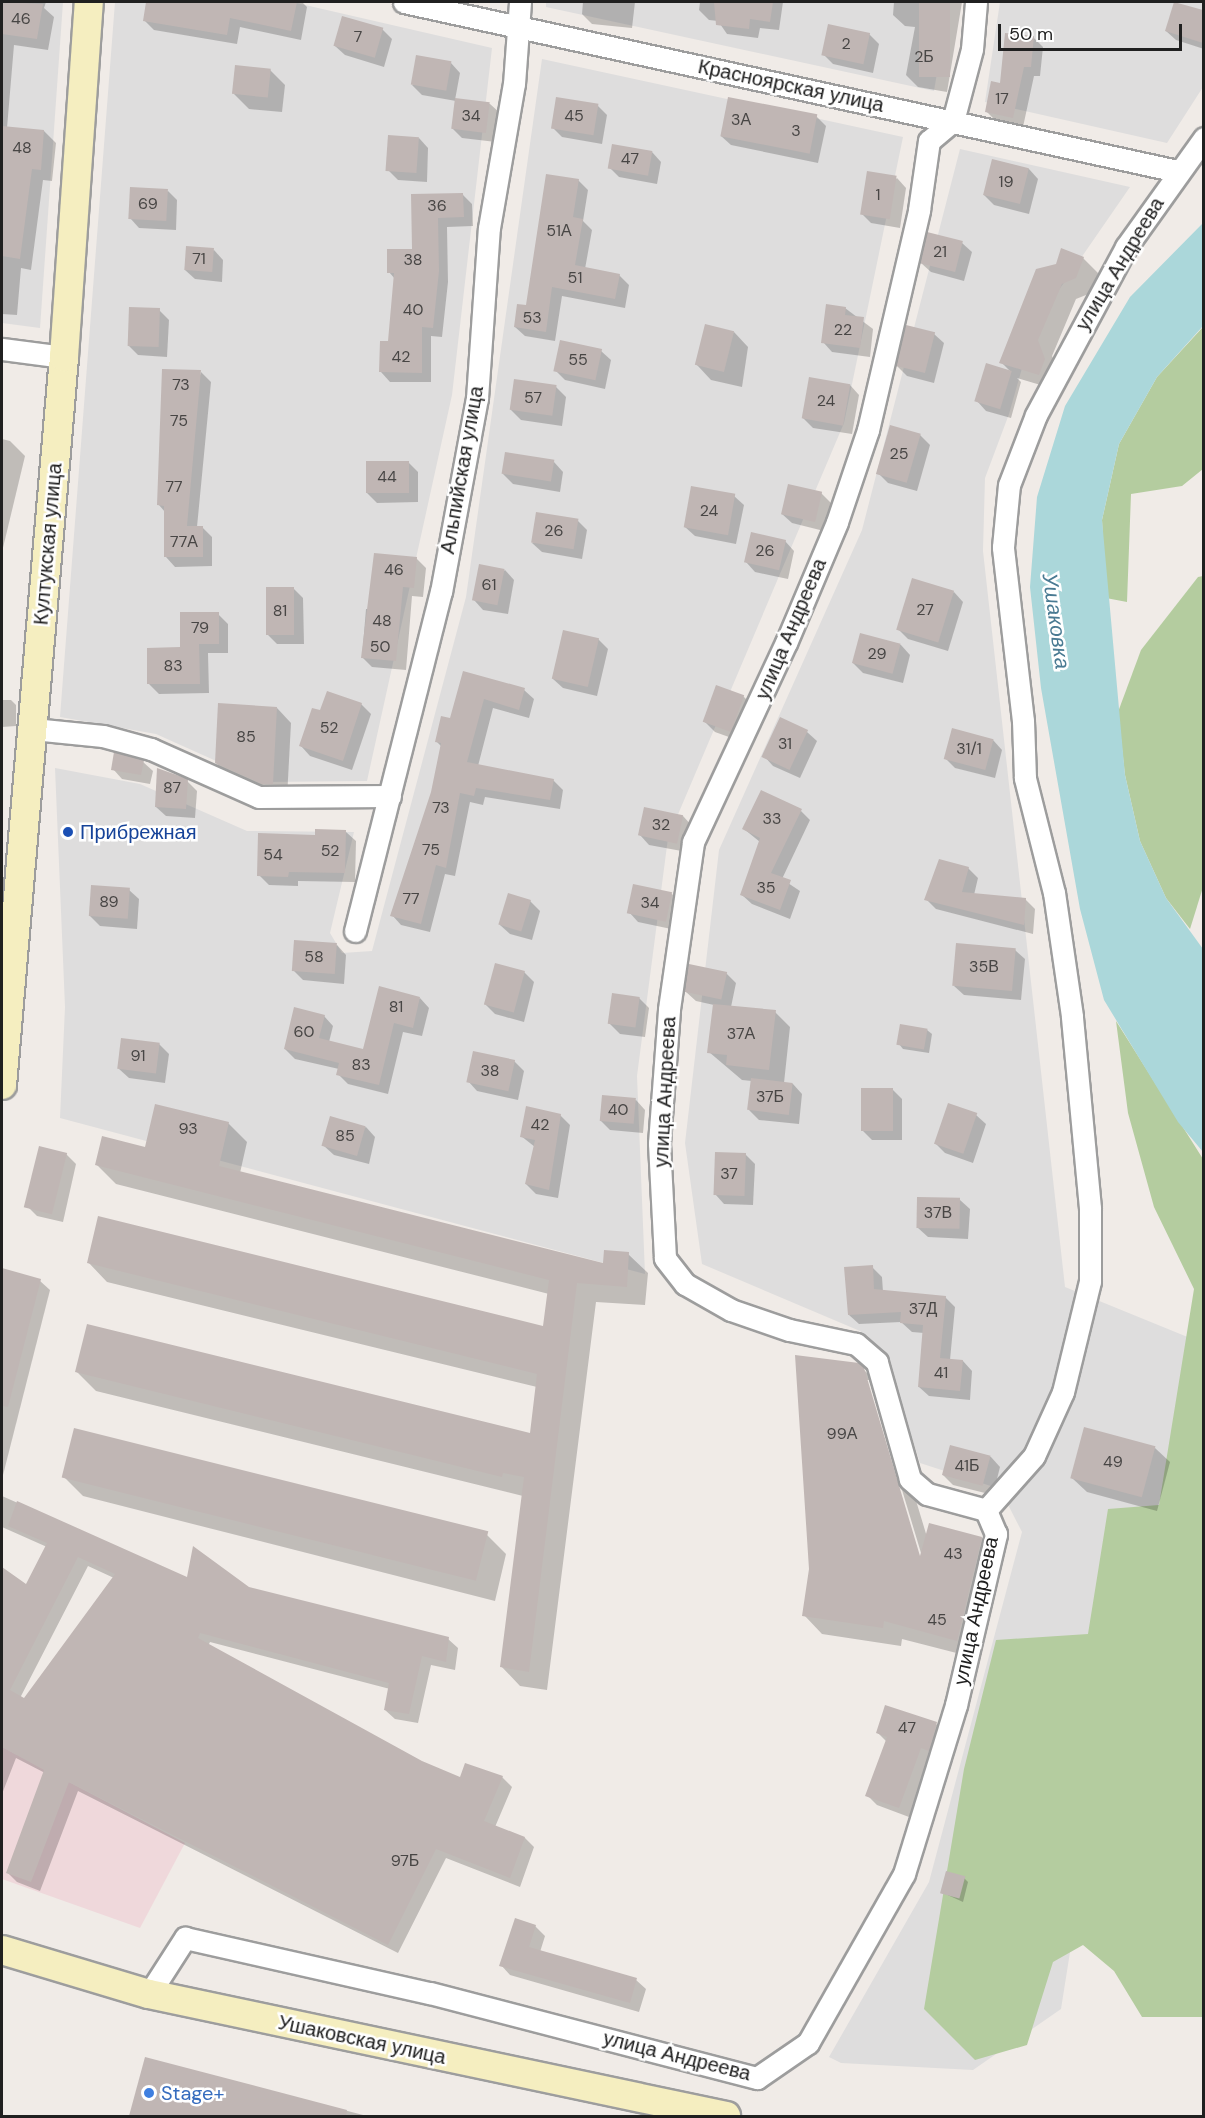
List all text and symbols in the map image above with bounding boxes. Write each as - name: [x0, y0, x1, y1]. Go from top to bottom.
- house number: 46: [11, 9, 31, 29]
- scale bar: [1001, 12, 1186, 50]
- text: 50 m: [1009, 22, 1053, 46]
- house number: 7: [354, 27, 362, 47]
- house number: 2: [841, 34, 851, 54]
- house number: 2Б: [914, 47, 934, 67]
- street label: Красноярская улица: [696, 55, 886, 117]
- house number: 17: [995, 89, 1009, 109]
- house number: 34: [461, 106, 481, 126]
- house number: 45: [564, 106, 584, 126]
- house number: 3А: [731, 110, 751, 130]
- house number: 3: [791, 121, 801, 141]
- house number: 48: [12, 138, 32, 158]
- house number: 47: [621, 149, 639, 169]
- house number: 19: [998, 172, 1014, 192]
- house number: 1: [876, 185, 880, 205]
- street label: улица Андреева: [1071, 193, 1169, 335]
- house number: 69: [138, 194, 158, 214]
- house number: 36: [427, 196, 447, 216]
- house number: 51А: [546, 221, 572, 241]
- house number: 21: [933, 242, 947, 262]
- house number: 71: [192, 249, 206, 269]
- house number: 38: [403, 250, 423, 270]
- house number: 51: [568, 268, 582, 288]
- house number: 40: [403, 300, 423, 320]
- house number: 53: [522, 308, 542, 328]
- house number: 22: [834, 320, 852, 340]
- house number: 42: [392, 347, 410, 367]
- house number: 55: [568, 350, 588, 370]
- house number: 73: [172, 375, 190, 395]
- street label: Альпийская улица: [435, 384, 489, 556]
- house number: 57: [524, 388, 542, 408]
- house number: 24: [817, 391, 835, 411]
- house number: 75: [170, 411, 188, 431]
- house number: 25: [890, 444, 908, 464]
- street label: Култукская улица: [29, 462, 67, 626]
- house number: 44: [377, 467, 397, 487]
- house number: 77: [165, 477, 183, 497]
- house number: 24: [700, 501, 718, 521]
- house number: 26: [544, 521, 564, 541]
- house number: 77А: [170, 532, 198, 552]
- house number: 26: [755, 541, 775, 561]
- street label: улица Андреева: [750, 555, 832, 703]
- house number: 46: [384, 560, 404, 580]
- water label: Ушаковка: [1037, 571, 1075, 671]
- house number: 61: [481, 575, 497, 595]
- house number: 27: [916, 600, 934, 620]
- house number: 81: [273, 601, 287, 621]
- house number: 48: [372, 611, 392, 631]
- house number: 79: [191, 618, 209, 638]
- house number: 50: [370, 637, 390, 657]
- house number: 29: [867, 644, 887, 664]
- house number: 83: [163, 656, 183, 676]
- house number: 52: [320, 718, 338, 738]
- house number: 85: [236, 727, 256, 747]
- house number: 31: [778, 734, 792, 754]
- house number: 31/1: [956, 739, 982, 759]
- house number: 87: [163, 778, 181, 798]
- house number: 73: [432, 798, 450, 818]
- house number: 33: [763, 809, 781, 829]
- house number: 32: [652, 815, 670, 835]
- place label: Прибрежная: [80, 820, 197, 844]
- marker: Прибрежная: [61, 825, 75, 839]
- house number: 75: [422, 840, 440, 860]
- house number: 52: [321, 841, 339, 861]
- house number: 54: [263, 845, 283, 865]
- house number: 35: [756, 878, 776, 898]
- house number: 77: [402, 889, 420, 909]
- house number: 89: [99, 892, 119, 912]
- house number: 34: [640, 893, 660, 913]
- house number: 58: [304, 947, 324, 967]
- house number: 35В: [969, 957, 999, 977]
- house number: 81: [389, 997, 403, 1017]
- street label: улица Андреева: [649, 1016, 681, 1168]
- house number: 60: [294, 1022, 314, 1042]
- house number: 37А: [727, 1024, 755, 1044]
- house number: 91: [131, 1046, 145, 1066]
- house number: 83: [351, 1055, 371, 1075]
- house number: 38: [480, 1061, 500, 1081]
- house number: 37Б: [756, 1087, 784, 1107]
- house number: 40: [608, 1100, 628, 1120]
- house number: 42: [531, 1115, 549, 1135]
- house number: 93: [178, 1119, 198, 1139]
- house number: 85: [335, 1126, 355, 1146]
- house number: 37: [720, 1164, 738, 1184]
- house number: 37В: [924, 1203, 952, 1223]
- house number: 37Д: [909, 1299, 937, 1319]
- house number: 41: [934, 1363, 948, 1383]
- house number: 99А: [827, 1424, 857, 1444]
- house number: 49: [1103, 1452, 1123, 1472]
- house number: 41Б: [954, 1456, 980, 1476]
- street label: улица Андреева: [949, 1535, 1003, 1687]
- house number: 43: [943, 1544, 963, 1564]
- house number: 45: [927, 1610, 947, 1630]
- house number: 47: [898, 1718, 916, 1738]
- house number: 97Б: [391, 1851, 419, 1871]
- street label: Ушаковская улица: [276, 2010, 448, 2070]
- street label: улица Андреева: [601, 2026, 753, 2086]
- place label: Stage+: [161, 2081, 224, 2105]
- marker: Stage+: [142, 2086, 156, 2100]

